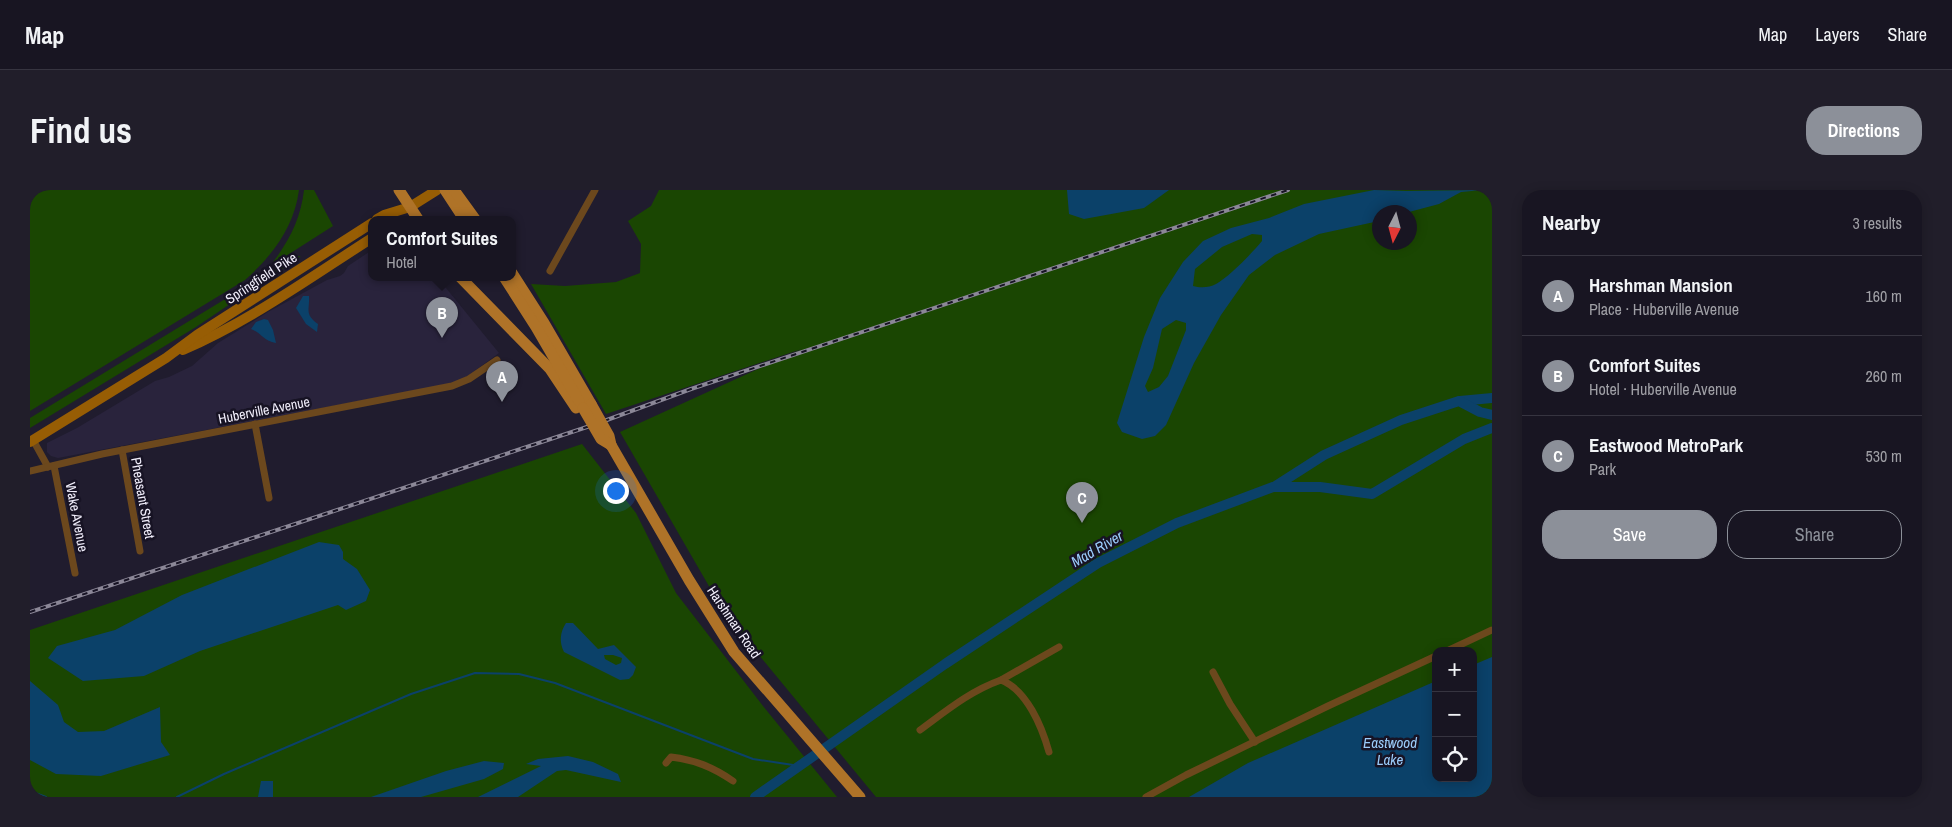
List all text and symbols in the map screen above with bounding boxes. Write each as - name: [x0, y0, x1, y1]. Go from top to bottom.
- text: Map: [25, 19, 64, 51]
- text: Map: [1759, 22, 1787, 47]
- text: Layers: [1815, 22, 1860, 47]
- text: Share: [1888, 22, 1927, 47]
- button: Directions: [1806, 106, 1922, 155]
- text: Find us: [30, 107, 132, 154]
- north arrow: [1372, 205, 1417, 250]
- text: Nearby: [1542, 208, 1600, 237]
- text: 3 results: [1852, 212, 1902, 234]
- popup: [368, 216, 516, 281]
- text: Comfort Suites: [386, 225, 498, 251]
- street label: Springfield Pike: [222, 248, 300, 308]
- text: Hotel: [386, 251, 417, 273]
- text: Harshman Mansion: [1589, 272, 1733, 298]
- text: A: [1553, 285, 1563, 307]
- text: 160 m: [1866, 285, 1902, 307]
- pin: B: [426, 297, 458, 338]
- text: Place · Huberville Avenue: [1589, 298, 1739, 320]
- text: Comfort Suites: [1589, 352, 1701, 378]
- pin: A: [486, 361, 518, 402]
- text: B: [1553, 365, 1563, 387]
- text: 260 m: [1866, 365, 1902, 387]
- text: Hotel · Huberville Avenue: [1589, 378, 1737, 400]
- street label: Huberville Avenue: [217, 392, 311, 428]
- text: Eastwood MetroPark: [1589, 432, 1743, 458]
- text: C: [1553, 445, 1563, 467]
- text: 530 m: [1866, 445, 1902, 467]
- street label: Pheasant Street: [127, 456, 159, 540]
- text: Park: [1589, 458, 1616, 480]
- your location: [603, 478, 629, 504]
- street label: Wake Avenue: [61, 481, 93, 553]
- pin: C: [1066, 482, 1098, 523]
- button: Save: [1542, 510, 1717, 559]
- button: Share: [1727, 510, 1902, 559]
- water label: Mad River: [1067, 525, 1127, 572]
- street label: Harshman Road: [703, 582, 765, 662]
- map controls: [1432, 647, 1477, 782]
- button: +: [1432, 647, 1477, 692]
- button: −: [1432, 692, 1477, 737]
- water label: Eastwood Lake: [1363, 732, 1417, 770]
- button: locate: [1432, 737, 1477, 782]

